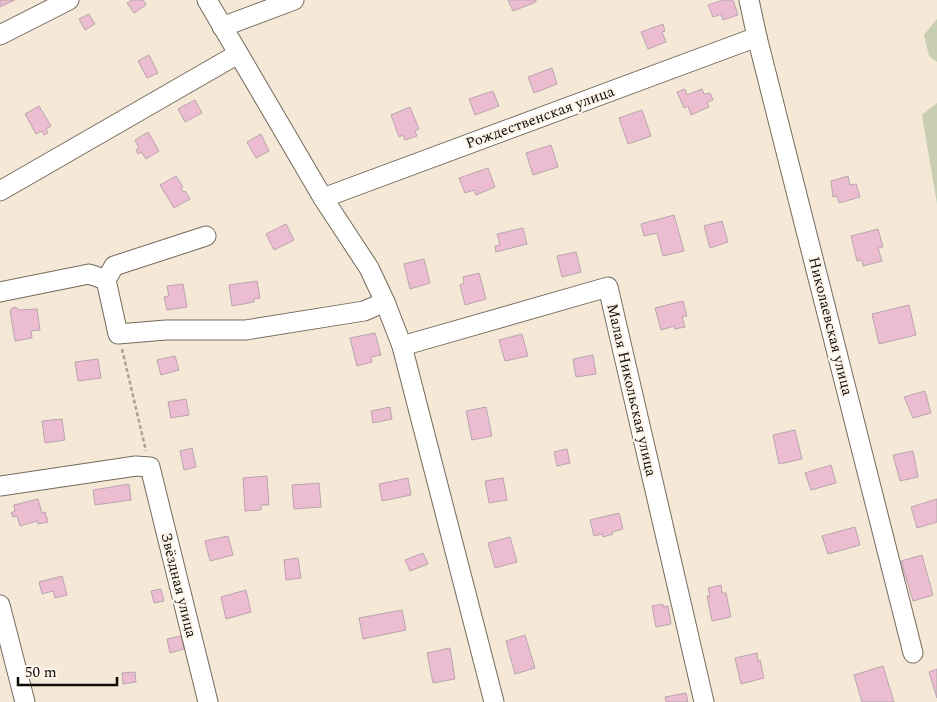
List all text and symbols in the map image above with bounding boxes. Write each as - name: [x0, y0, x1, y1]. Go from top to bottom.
- street label: Рождественская улица: [463, 80, 618, 155]
- street label: Николаевская улица: [802, 254, 859, 399]
- street label: Малая Никольская улица: [600, 301, 663, 479]
- street label: Звёздная улица: [154, 530, 203, 641]
- scale bar: [18, 654, 116, 686]
- text: 50 m: [25, 661, 57, 684]

